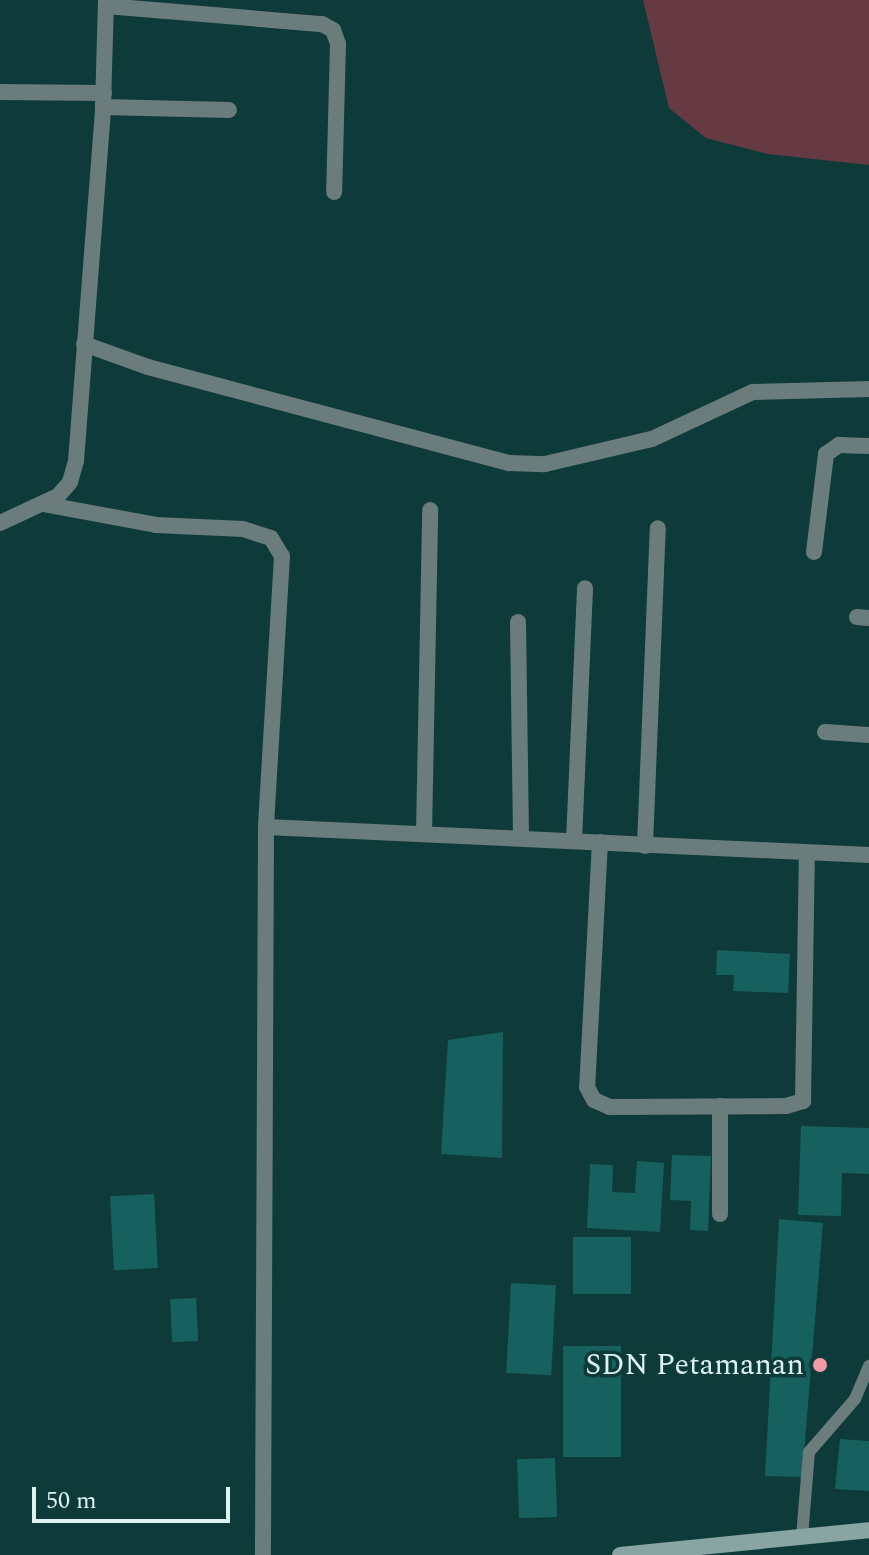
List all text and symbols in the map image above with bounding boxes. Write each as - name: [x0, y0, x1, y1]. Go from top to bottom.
- place label: SDN Petamanan: [585, 1347, 804, 1383]
- marker: SDN Petamanan: [811, 1356, 829, 1374]
- scale bar: [36, 1471, 234, 1521]
- text: 50 m: [46, 1483, 97, 1519]

